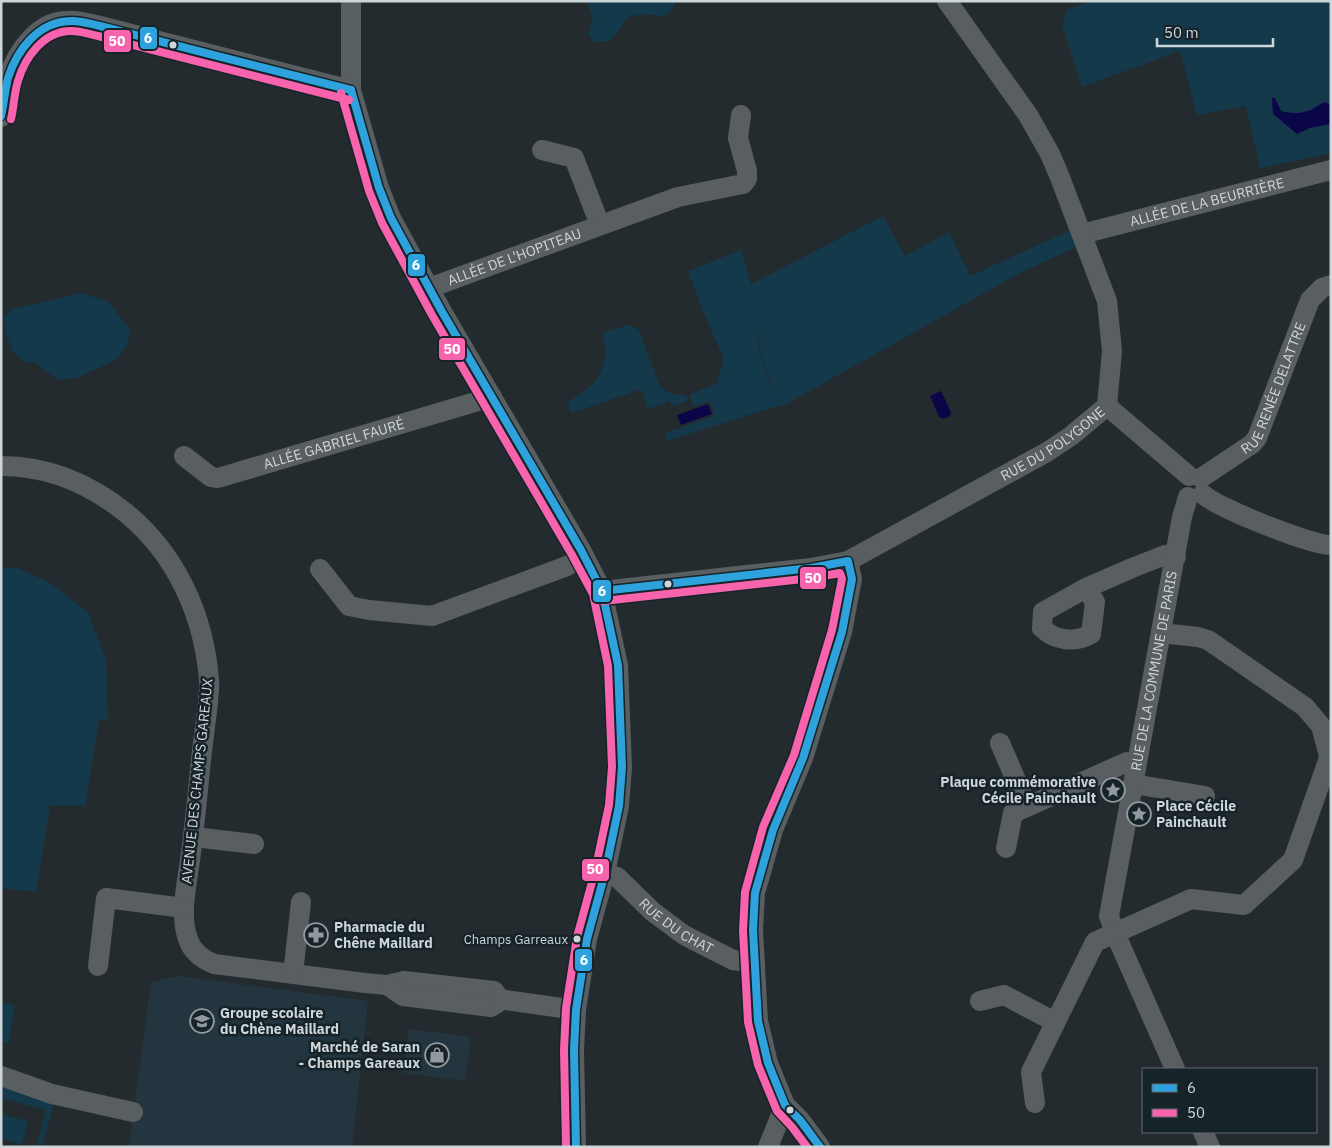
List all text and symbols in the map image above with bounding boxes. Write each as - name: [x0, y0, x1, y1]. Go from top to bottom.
- scale bar: [1157, 15, 1273, 47]
- text: 50 m: [1164, 23, 1199, 42]
- line badge: 6: [139, 26, 158, 50]
- line badge: 50: [103, 29, 132, 53]
- text: 6: [144, 29, 152, 47]
- text: 50: [109, 32, 125, 50]
- unlabelled marker: [168, 40, 178, 50]
- street label: ALLÉE DE LA BEURRIÈRE: [1128, 173, 1286, 230]
- street label: ALLÉE DE L'HOPITEAU: [445, 224, 584, 289]
- line badge: 6: [407, 253, 426, 277]
- text: 6: [412, 256, 420, 274]
- street label: RUE RENÉE DELATTRE: [1237, 320, 1310, 458]
- line badge: 50: [438, 337, 466, 361]
- text: 50: [444, 340, 460, 358]
- street label: RUE DU POLYGONE: [997, 403, 1109, 485]
- street label: ALLÉE GABRIEL FAURÉ: [261, 413, 406, 473]
- line badge: 50: [799, 566, 827, 590]
- text: 50: [805, 569, 821, 587]
- street label: RUE DE LA COMMUNE DE PARIS: [1127, 569, 1181, 772]
- line badge: 6: [592, 579, 612, 603]
- unlabelled marker: [663, 579, 673, 589]
- text: 6: [598, 582, 606, 600]
- street label: AVENUE DES CHAMPS GAREAUX: [177, 677, 217, 885]
- place label: Plaque commémorative Cécile Painchault: [940, 773, 1096, 807]
- place icon: Plaque commémorative Cécile Painchault: [1100, 777, 1126, 803]
- place label: Place Cécile Painchault: [1156, 797, 1236, 831]
- place icon: Place Cécile Painchault: [1126, 801, 1152, 827]
- line badge: 50: [581, 858, 610, 882]
- text: 50: [587, 860, 603, 878]
- street label: RUE DU CHAT: [635, 894, 716, 958]
- place label: Pharmacie du Chêne Maillard: [334, 918, 433, 952]
- pharmacy icon: Pharmacie du Chêne Maillard: [303, 922, 329, 948]
- place label: Champs Garreaux: [464, 931, 568, 948]
- marker: Champs Garreaux: [572, 934, 582, 944]
- line badge: 6: [574, 948, 593, 972]
- text: 6: [580, 951, 588, 969]
- place label: Groupe scolaire du Chène Maillard: [220, 1004, 339, 1038]
- school or university icon: Groupe scolaire du Chène Maillard: [189, 1008, 215, 1034]
- place label: Marché de Saran - Champs Gareaux: [299, 1038, 420, 1072]
- shop icon: Marché de Saran - Champs Gareaux: [424, 1042, 450, 1068]
- legend: [1142, 1068, 1317, 1133]
- text: 6: [1187, 1078, 1196, 1097]
- text: 50: [1187, 1103, 1205, 1122]
- unlabelled marker: [785, 1105, 795, 1115]

